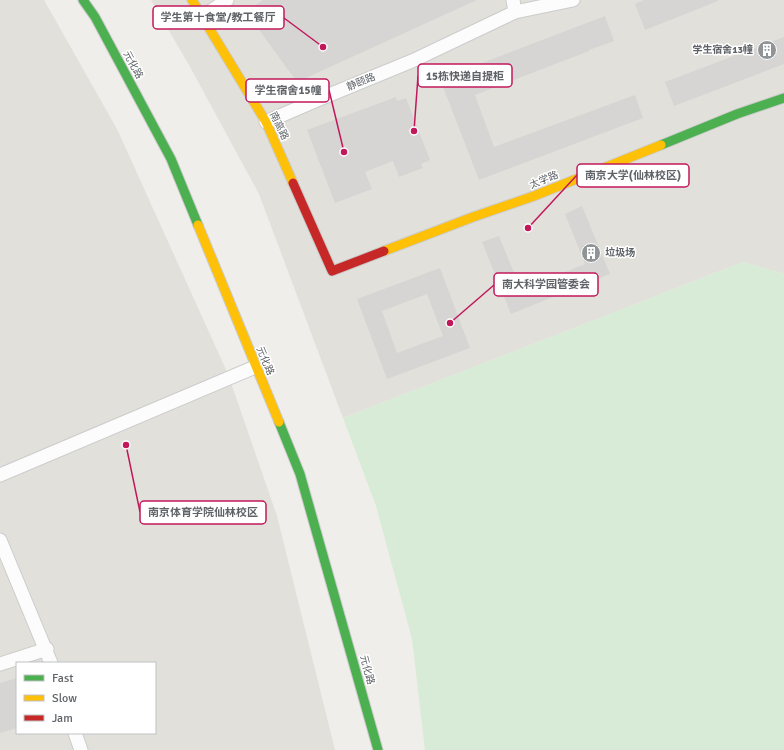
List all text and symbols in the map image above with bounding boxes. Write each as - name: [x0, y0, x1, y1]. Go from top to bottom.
- callout: 学生第十食堂/教工餐厅: [153, 6, 284, 29]
- text: 学生第十食堂/教工餐厅: [161, 11, 275, 24]
- building icon: 学生宿舍13幢: [756, 39, 778, 61]
- place label: 学生宿舍13幢: [692, 43, 753, 56]
- street label: 元化路: [121, 49, 145, 81]
- callout: 15栋快递自提柜: [418, 64, 512, 87]
- text: 15栋快递自提柜: [426, 70, 504, 83]
- street label: 静颐路: [345, 71, 377, 93]
- callout: 学生宿舍15幢: [246, 79, 329, 102]
- text: 学生宿舍15幢: [255, 84, 321, 97]
- street label: 南高路: [267, 110, 291, 142]
- callout: 南京大学(仙林校区): [577, 164, 689, 187]
- street label: 太学路: [528, 169, 560, 191]
- text: 南京大学(仙林校区): [585, 169, 681, 182]
- building icon: 垃圾场: [580, 242, 602, 264]
- place label: 垃圾场: [605, 246, 635, 259]
- callout: 南大科学园管委会: [494, 273, 598, 296]
- text: 南大科学园管委会: [502, 278, 590, 291]
- street label: 元化路: [254, 345, 276, 377]
- callout: 南京体育学院仙林校区: [140, 501, 266, 524]
- text: 南京体育学院仙林校区: [148, 506, 258, 519]
- street label: 元化路: [357, 654, 377, 686]
- legend: [16, 662, 156, 734]
- text: Fast: [52, 671, 73, 686]
- text: Slow: [52, 691, 77, 706]
- text: Jam: [52, 711, 73, 726]

